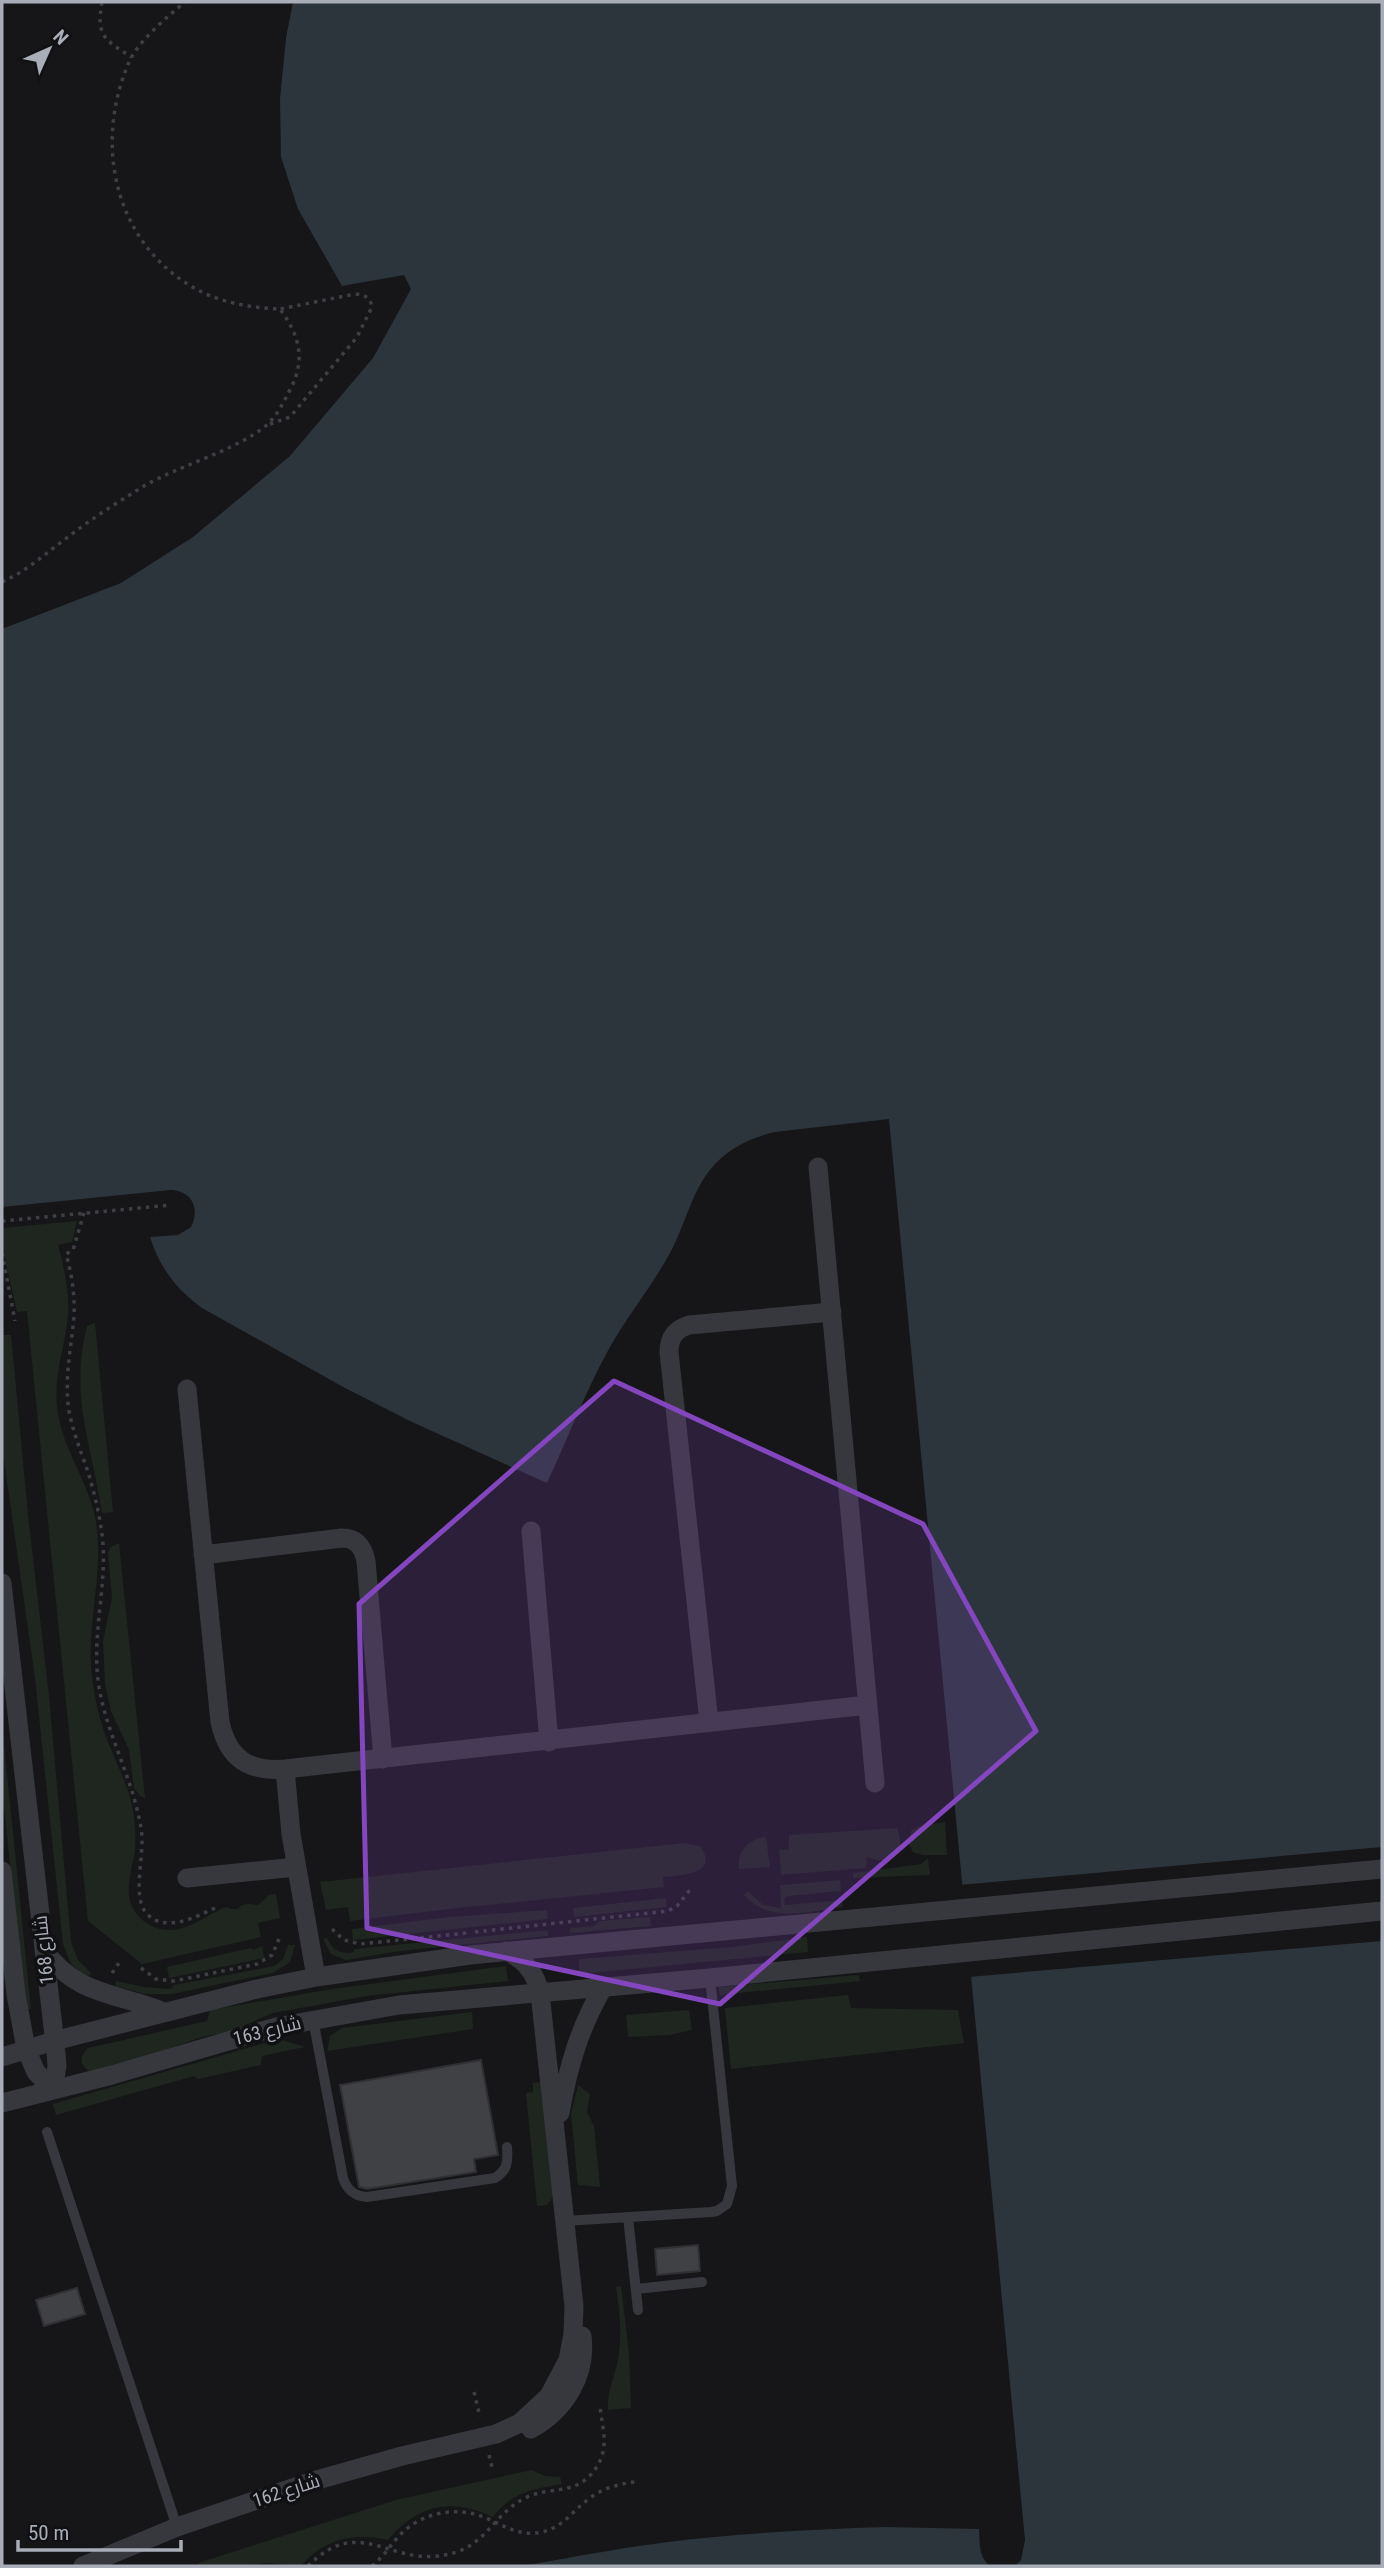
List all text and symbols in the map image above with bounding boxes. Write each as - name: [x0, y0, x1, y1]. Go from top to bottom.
- north arrow: [14, 14, 84, 84]
- text: N: [48, 25, 73, 50]
- street label: شارع 168: [28, 1914, 61, 1986]
- street label: شارع 163: [231, 2011, 304, 2052]
- street label: شارع 162: [250, 2469, 323, 2514]
- scale bar: [18, 2508, 180, 2552]
- text: 50 m: [28, 2521, 69, 2545]

